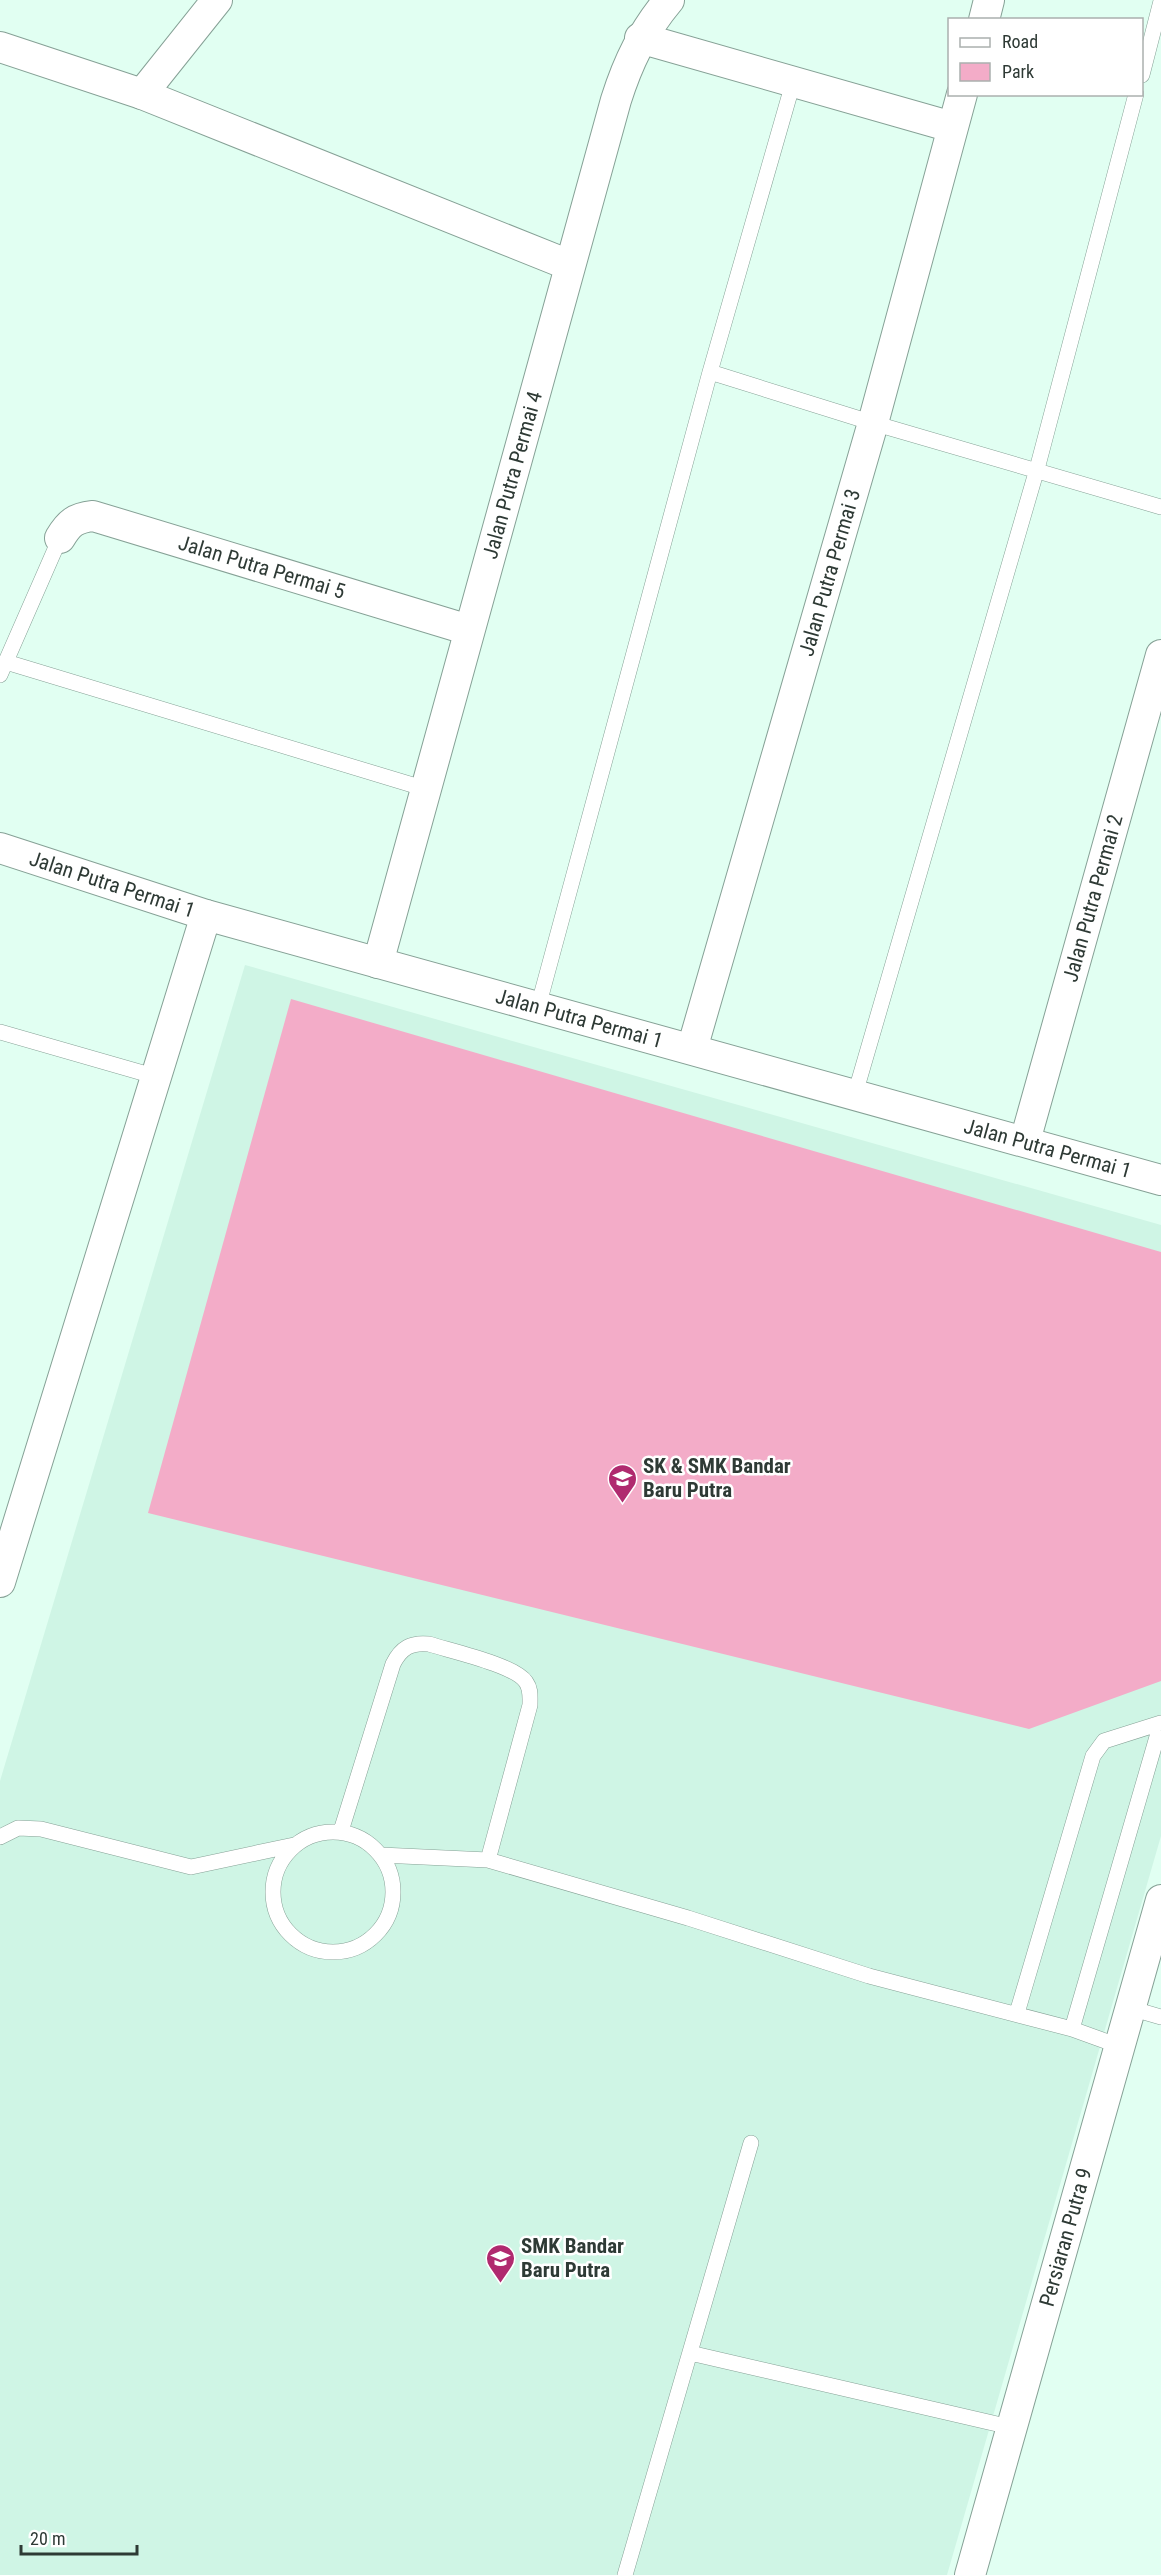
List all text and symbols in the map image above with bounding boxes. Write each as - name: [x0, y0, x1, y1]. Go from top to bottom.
- legend: [948, 18, 1143, 96]
- text: Road: [1002, 31, 1038, 52]
- text: Park: [1002, 61, 1034, 82]
- street label: Jalan Putra Permai 4: [478, 389, 547, 562]
- street label: Jalan Putra Permai 3: [794, 486, 865, 659]
- street label: Jalan Putra Permai 5: [176, 531, 348, 604]
- street label: Jalan Putra Permai 2: [1058, 812, 1128, 985]
- street label: Jalan Putra Permai 1: [26, 846, 198, 923]
- street label: Jalan Putra Permai 1: [493, 984, 666, 1053]
- street label: Jalan Putra Permai 1: [961, 1114, 1134, 1183]
- place label: SK & SMK Bandar Baru Putra: [643, 1454, 791, 1502]
- school or university icon: SK & SMK Bandar Baru Putra: [606, 1462, 638, 1504]
- street label: Persiaran Putra 9: [1035, 2165, 1097, 2309]
- place label: SMK Bandar Baru Putra: [521, 2234, 624, 2282]
- school or university icon: SMK Bandar Baru Putra: [484, 2242, 516, 2284]
- scale bar: [21, 2518, 136, 2556]
- text: 20 m: [30, 2528, 65, 2549]

